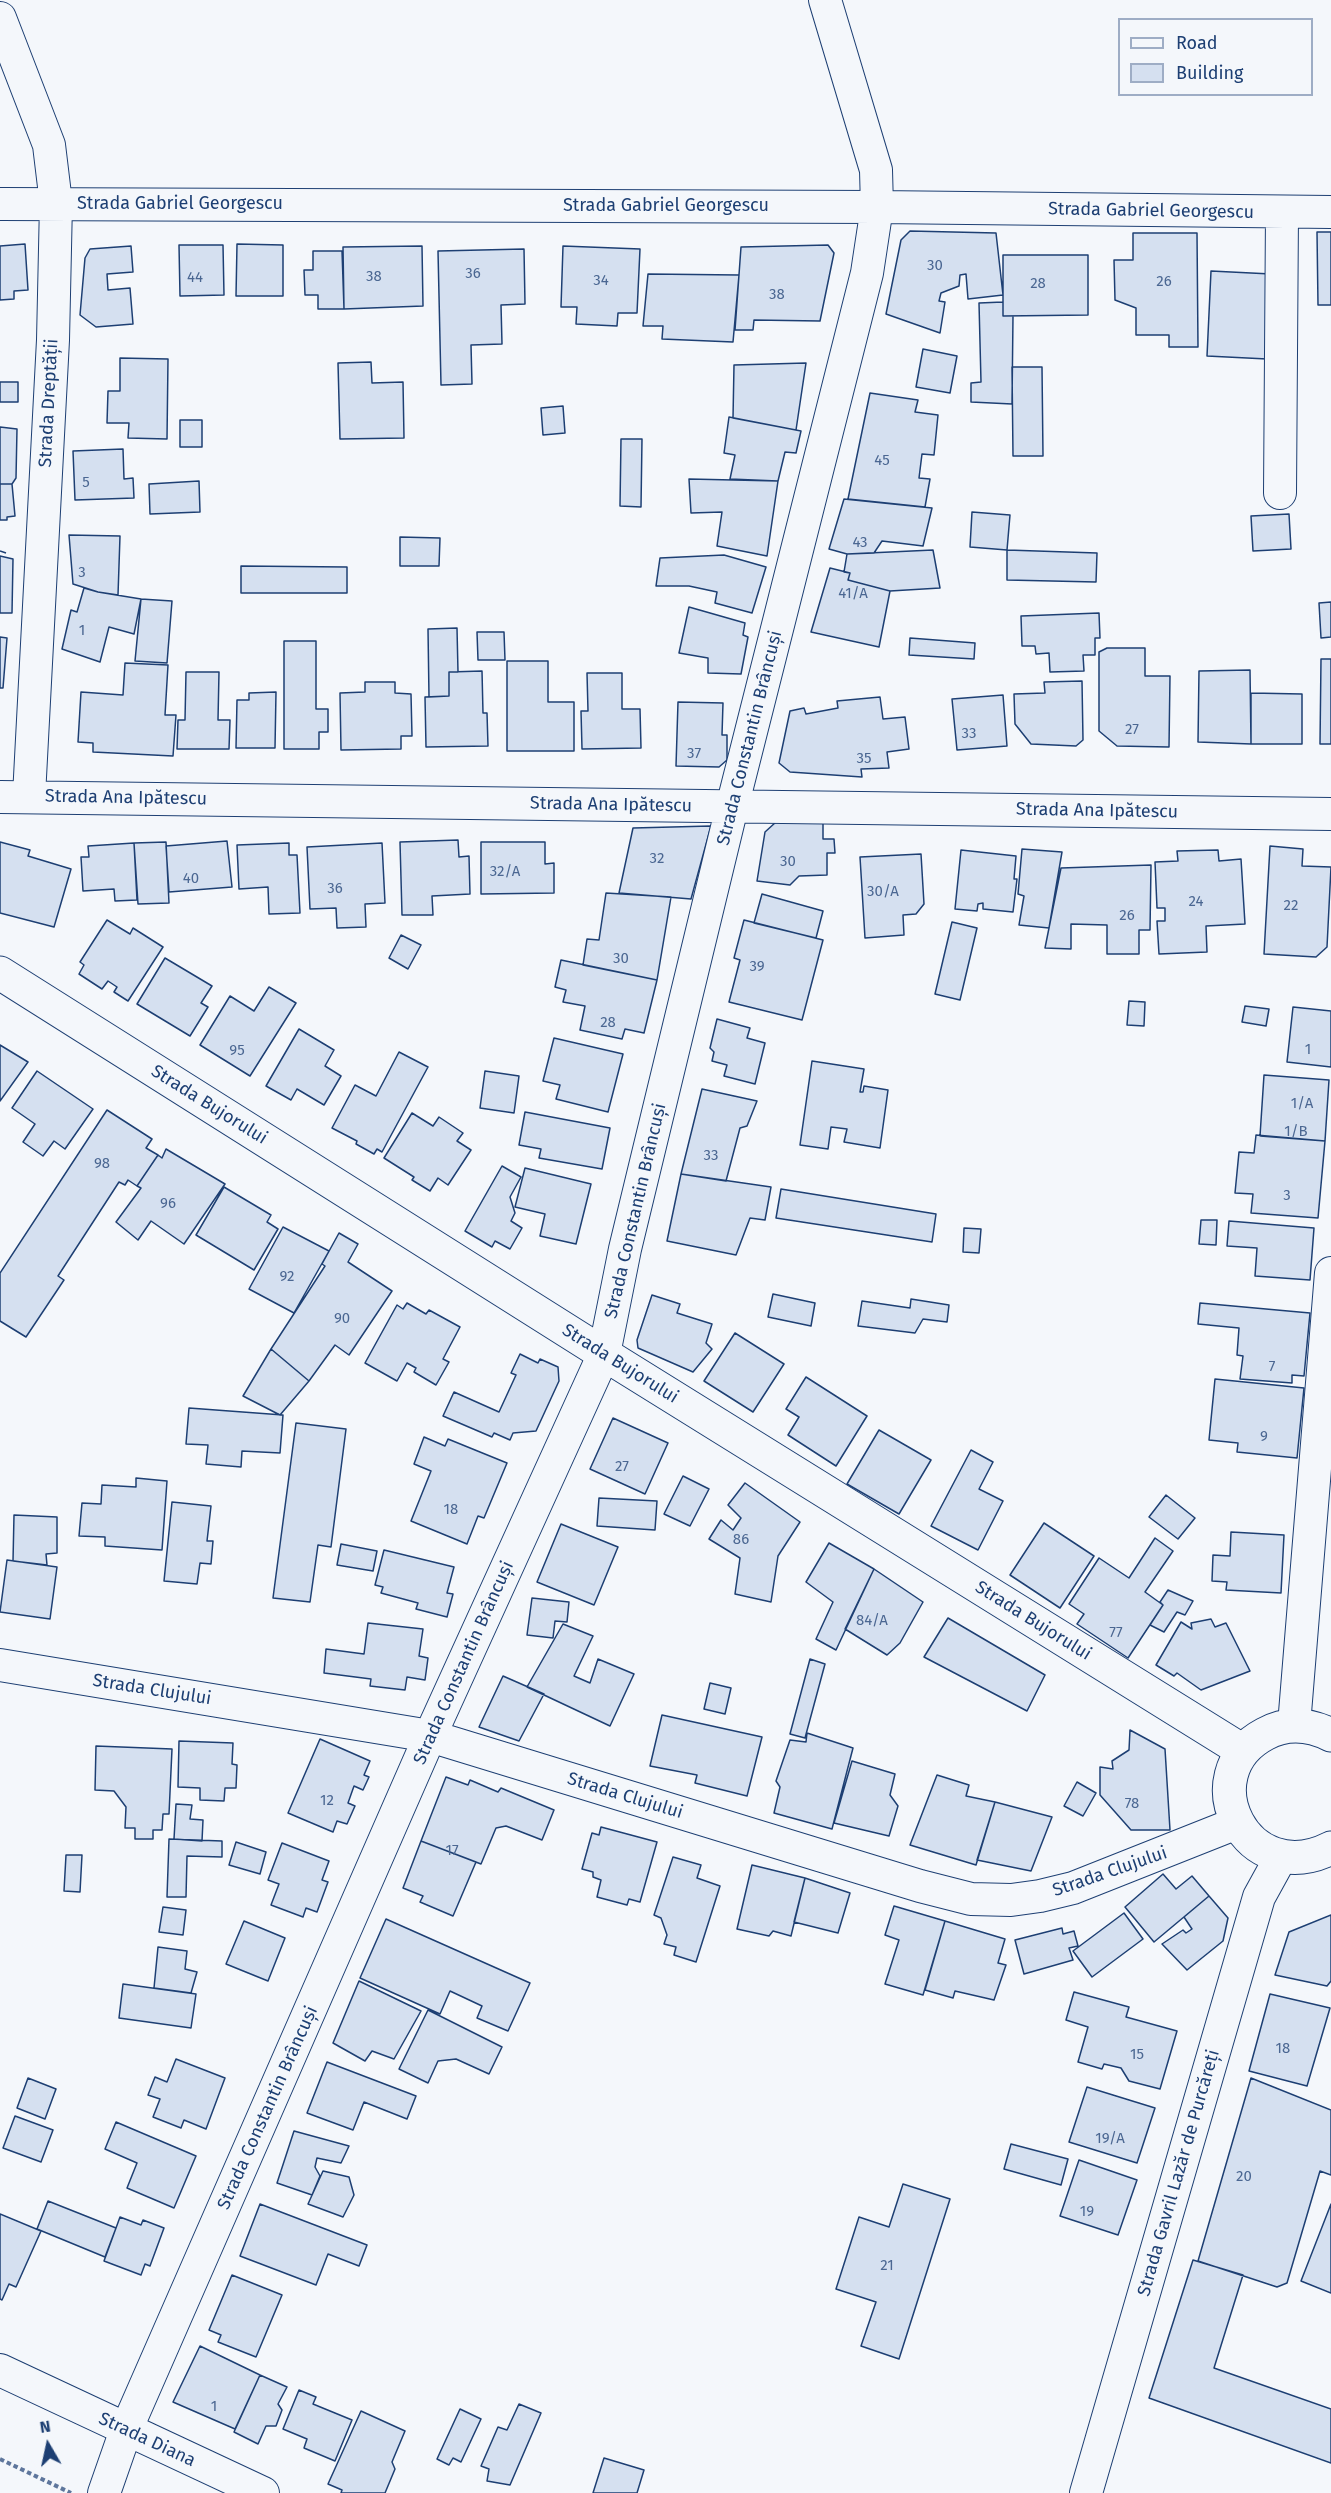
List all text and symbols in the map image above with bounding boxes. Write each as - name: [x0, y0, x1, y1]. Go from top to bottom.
- legend: [1118, 18, 1313, 96]
- text: Road: [1176, 32, 1218, 54]
- text: Building: [1176, 62, 1243, 84]
- street label: Strada Gabriel Georgescu: [77, 193, 283, 215]
- street label: Strada Gabriel Georgescu: [563, 195, 769, 217]
- street label: Strada Gabriel Georgescu: [1048, 198, 1254, 224]
- house number: 30: [927, 257, 943, 275]
- house number: 36: [465, 265, 481, 283]
- house number: 38: [366, 268, 382, 286]
- house number: 44: [187, 269, 203, 287]
- house number: 34: [593, 272, 609, 290]
- house number: 26: [1156, 273, 1172, 291]
- house number: 28: [1030, 275, 1046, 293]
- house number: 38: [769, 286, 785, 304]
- street label: Strada Dreptății: [35, 338, 63, 468]
- house number: 45: [874, 452, 890, 470]
- house number: 5: [82, 474, 90, 492]
- house number: 43: [852, 534, 868, 552]
- house number: 3: [78, 564, 86, 582]
- house number: 41/A: [838, 585, 868, 603]
- house number: 1: [79, 622, 85, 640]
- street label: Strada Constantin Brâncuși: [713, 628, 787, 848]
- house number: 27: [1125, 721, 1139, 739]
- house number: 33: [962, 725, 976, 743]
- house number: 37: [687, 745, 701, 763]
- house number: 35: [857, 750, 871, 768]
- street label: Strada Ana Ipătescu: [45, 786, 207, 810]
- street label: Strada Ana Ipătescu: [530, 793, 692, 817]
- street label: Strada Ana Ipătescu: [1016, 799, 1178, 823]
- house number: 32: [650, 850, 664, 868]
- house number: 30: [780, 853, 796, 871]
- house number: 32/A: [490, 863, 520, 881]
- house number: 40: [183, 870, 199, 888]
- house number: 36: [327, 880, 343, 898]
- house number: 30/A: [867, 883, 899, 901]
- house number: 24: [1189, 893, 1203, 911]
- house number: 22: [1284, 897, 1298, 915]
- house number: 26: [1119, 907, 1135, 925]
- house number: 30: [613, 950, 629, 968]
- house number: 39: [749, 958, 765, 976]
- house number: 28: [600, 1014, 616, 1032]
- house number: 1: [1305, 1041, 1311, 1059]
- house number: 95: [229, 1042, 245, 1060]
- street label: Strada Bujorului: [147, 1061, 271, 1149]
- house number: 1/A: [1291, 1095, 1313, 1113]
- street label: Strada Constantin Brâncuși: [601, 1101, 671, 1321]
- house number: 1/B: [1284, 1123, 1308, 1141]
- house number: 33: [704, 1147, 718, 1165]
- house number: 98: [94, 1155, 110, 1173]
- house number: 3: [1283, 1187, 1291, 1205]
- house number: 96: [160, 1195, 176, 1213]
- house number: 92: [280, 1268, 294, 1286]
- house number: 90: [334, 1310, 350, 1328]
- street label: Strada Bujorului: [558, 1320, 682, 1408]
- house number: 7: [1269, 1358, 1275, 1376]
- house number: 9: [1260, 1428, 1268, 1446]
- house number: 27: [615, 1458, 629, 1476]
- house number: 18: [444, 1501, 458, 1519]
- house number: 86: [733, 1531, 749, 1549]
- street label: Strada Constantin Brâncuși: [409, 1558, 519, 1768]
- street label: Strada Bujorului: [971, 1577, 1095, 1665]
- house number: 84/A: [856, 1612, 888, 1630]
- house number: 77: [1109, 1624, 1123, 1642]
- street label: Strada Clujului: [91, 1670, 213, 1710]
- street label: Strada Clujului: [565, 1768, 685, 1824]
- house number: 12: [320, 1792, 334, 1810]
- house number: 78: [1125, 1795, 1139, 1813]
- house number: 17: [445, 1842, 459, 1860]
- street label: Strada Clujului: [1050, 1842, 1170, 1902]
- street label: Strada Constantin Brâncuși: [213, 2003, 323, 2213]
- house number: 18: [1276, 2040, 1290, 2058]
- house number: 15: [1130, 2046, 1144, 2064]
- street label: Strada Gavril Lazăr de Purcăreți: [1133, 2047, 1225, 2299]
- house number: 19/A: [1095, 2130, 1125, 2148]
- house number: 20: [1236, 2168, 1252, 2186]
- house number: 19: [1080, 2203, 1094, 2221]
- house number: 21: [880, 2257, 894, 2275]
- house number: 1: [211, 2398, 217, 2416]
- street label: Strada Diana: [95, 2408, 199, 2472]
- north arrow: [18, 2415, 78, 2475]
- text: N: [38, 2417, 52, 2437]

